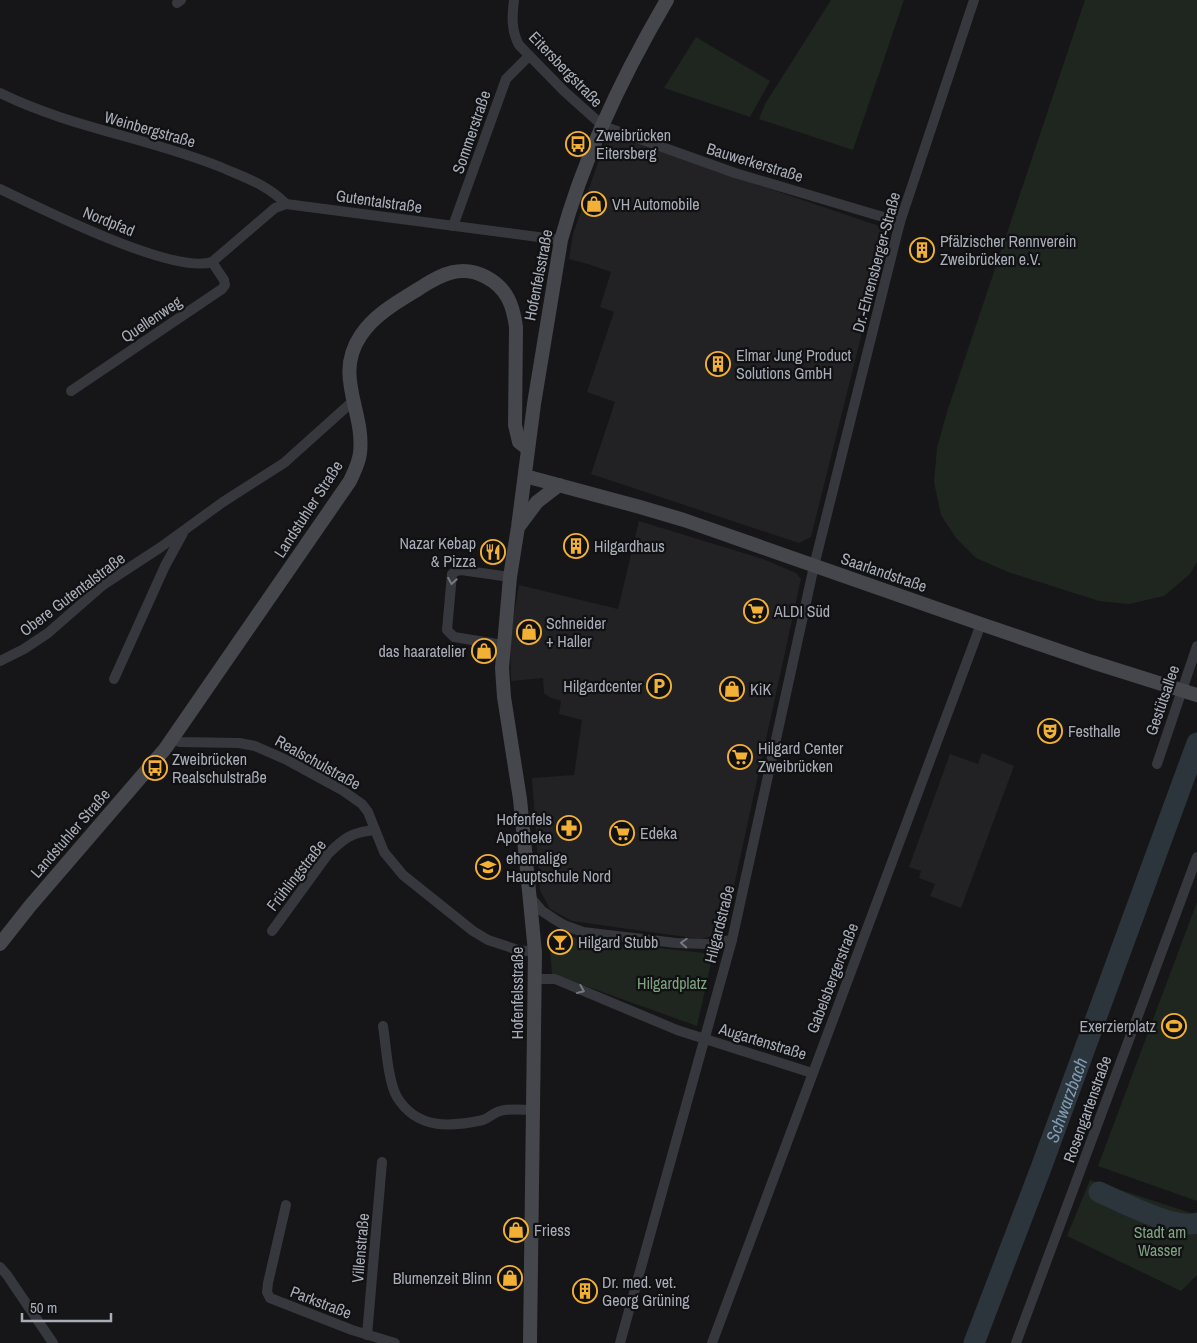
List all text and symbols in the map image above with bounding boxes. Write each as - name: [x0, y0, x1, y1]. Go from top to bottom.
- street label: Eitersbergstraße: [524, 26, 608, 112]
- street label: Sommerstraße: [446, 87, 496, 177]
- street label: Weinbergstraße: [102, 105, 198, 153]
- place label: Zweibrücken Eitersberg: [596, 124, 671, 164]
- bus stop icon: Zweibrücken Eitersberg: [565, 131, 591, 157]
- street label: Bauwerkerstraße: [704, 137, 806, 187]
- street label: Gutentalstraße: [334, 184, 424, 218]
- street label: Dr.-Ehrensberger-Straße: [847, 189, 905, 335]
- shop icon: VH Automobile: [581, 191, 607, 217]
- place label: VH Automobile: [612, 193, 700, 215]
- street label: Nordpfad: [80, 201, 138, 241]
- street label: Hofenfelsstraße: [518, 227, 558, 323]
- place label: Pfälzischer Rennverein Zweibrücken e.V.: [940, 230, 1076, 270]
- building icon: Pfälzischer Rennverein Zweibrücken e.V.: [909, 237, 935, 263]
- street label: Quellenweg: [116, 290, 186, 347]
- place label: Elmar Jung Product Solutions GmbH: [736, 344, 852, 384]
- building icon: Elmar Jung Product Solutions GmbH: [705, 351, 731, 377]
- street label: Landstuhler Straße: [268, 456, 348, 562]
- place label: Nazar Kebap & Pizza: [399, 532, 477, 572]
- building icon: Hilgardhaus: [563, 533, 589, 559]
- place label: Hilgardhaus: [594, 535, 665, 557]
- restaurant icon: Nazar Kebap & Pizza: [480, 539, 506, 565]
- street label: Obere Gutentalstraße: [15, 547, 129, 641]
- street label: Saarlandstraße: [838, 547, 930, 597]
- one-way arrow: [448, 577, 458, 586]
- supermarket icon: ALDI Süd: [743, 598, 769, 624]
- place label: ALDI Süd: [773, 600, 830, 622]
- place label: Schneider + Haller: [546, 612, 606, 652]
- shop icon: Schneider + Haller: [516, 619, 542, 645]
- shop icon: das haaratelier: [471, 638, 497, 664]
- place label: das haaratelier: [378, 640, 467, 662]
- street label: Gestütsallee: [1140, 662, 1184, 738]
- parking icon: Hilgardcenter: [646, 673, 672, 699]
- place label: Hilgardcenter: [563, 675, 643, 697]
- shop icon: KiK: [719, 676, 745, 702]
- place label: KiK: [750, 678, 771, 700]
- theatre icon: Festhalle: [1037, 718, 1063, 744]
- place label: Festhalle: [1068, 720, 1121, 742]
- street label: Realschulstraße: [271, 729, 365, 795]
- place label: Hilgard Center Zweibrücken: [758, 737, 844, 777]
- supermarket icon: Hilgard Center Zweibrücken: [727, 744, 753, 770]
- place label: Zweibrücken Realschulstraße: [172, 748, 267, 788]
- bus stop icon: Zweibrücken Realschulstraße: [142, 755, 168, 781]
- street label: Landstuhler Straße: [25, 784, 115, 882]
- place label: Hofenfels Apotheke: [496, 808, 552, 848]
- pharmacy icon: Hofenfels Apotheke: [556, 815, 582, 841]
- supermarket icon: Edeka: [609, 820, 635, 846]
- place label: Edeka: [640, 822, 678, 844]
- street label: Frühlingstraße: [261, 835, 331, 915]
- place label: ehemalige Hauptschule Nord: [506, 847, 611, 887]
- school or university icon: ehemalige Hauptschule Nord: [475, 854, 501, 880]
- street label: Hilgardstraße: [699, 883, 739, 965]
- street label: Gabelsbergerstraße: [801, 920, 863, 1036]
- bar icon: Hilgard Stubb: [547, 929, 573, 955]
- place label: Hilgard Stubb: [578, 931, 658, 953]
- one-way arrow: [679, 938, 687, 948]
- street label: Hofenfelsstraße: [506, 947, 528, 1039]
- park label: Hilgardplatz: [637, 972, 707, 994]
- one-way arrow: [576, 983, 585, 994]
- sports icon: Exerzierplatz: [1161, 1013, 1187, 1039]
- place label: Exerzierplatz: [1079, 1015, 1156, 1037]
- street label: Augartenstraße: [716, 1017, 809, 1065]
- street label: Rosengartenstraße: [1057, 1052, 1117, 1166]
- water label: Schwarzbach: [1039, 1054, 1093, 1146]
- street label: Villenstraße: [346, 1212, 374, 1284]
- shop icon: Friess: [503, 1217, 529, 1243]
- place label: Friess: [534, 1219, 570, 1241]
- park label: Stadt am Wasser: [1134, 1221, 1186, 1261]
- shop icon: Blumenzeit Blinn: [497, 1265, 523, 1291]
- place label: Blumenzeit Blinn: [393, 1267, 492, 1289]
- place label: Dr. med. vet. Georg Grüning: [602, 1271, 690, 1311]
- building icon: Dr. med. vet. Georg Grüning: [572, 1278, 598, 1304]
- street label: Parkstraße: [287, 1280, 355, 1324]
- scale bar: [22, 1290, 111, 1322]
- text: 50 m: [30, 1297, 57, 1318]

